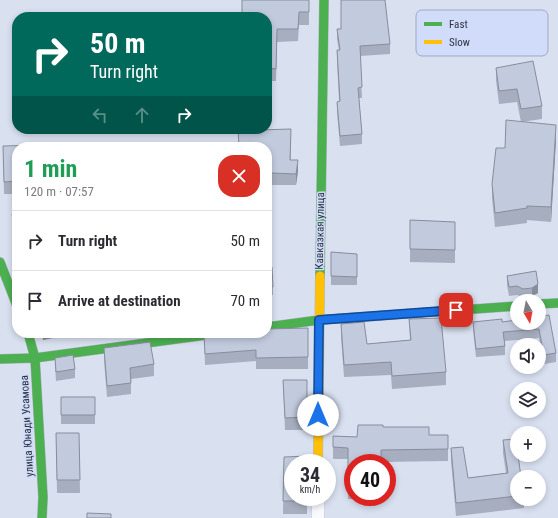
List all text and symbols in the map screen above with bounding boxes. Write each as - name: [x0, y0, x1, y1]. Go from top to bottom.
- legend: [416, 10, 548, 56]
- text: Fast: [449, 18, 468, 31]
- text: 50 m: [90, 27, 146, 60]
- icon: right: [24, 28, 76, 80]
- text: Slow: [449, 36, 470, 49]
- text: Turn right: [90, 61, 158, 82]
- icon: left: [89, 104, 111, 126]
- icon: ahead: [131, 104, 153, 126]
- icon: right: [173, 104, 195, 126]
- text: 1 min: [24, 155, 77, 183]
- button: close: [218, 155, 260, 197]
- text: 120 m · 07:57: [24, 184, 94, 199]
- street label: Кавказкая улица: [313, 192, 327, 270]
- icon: right: [24, 230, 46, 252]
- text: Turn right: [58, 232, 117, 250]
- text: 50 m: [230, 232, 260, 250]
- icon: arrive: [24, 290, 46, 312]
- text: Arrive at destination: [58, 292, 181, 310]
- text: 70 m: [230, 292, 260, 310]
- pin: [439, 293, 473, 327]
- north arrow: [510, 294, 546, 330]
- map controls: [510, 294, 546, 506]
- icon: arrive: [445, 299, 467, 321]
- button: sound: [510, 338, 546, 374]
- street label: улица Юнади Усамова: [18, 375, 36, 477]
- button: layers: [510, 382, 546, 418]
- position arrow: [297, 394, 339, 436]
- button: +: [510, 426, 546, 462]
- speed limit sign: 40: [344, 454, 396, 506]
- text: 34: [300, 463, 320, 487]
- button: −: [510, 470, 546, 506]
- text: km/h: [300, 484, 320, 495]

